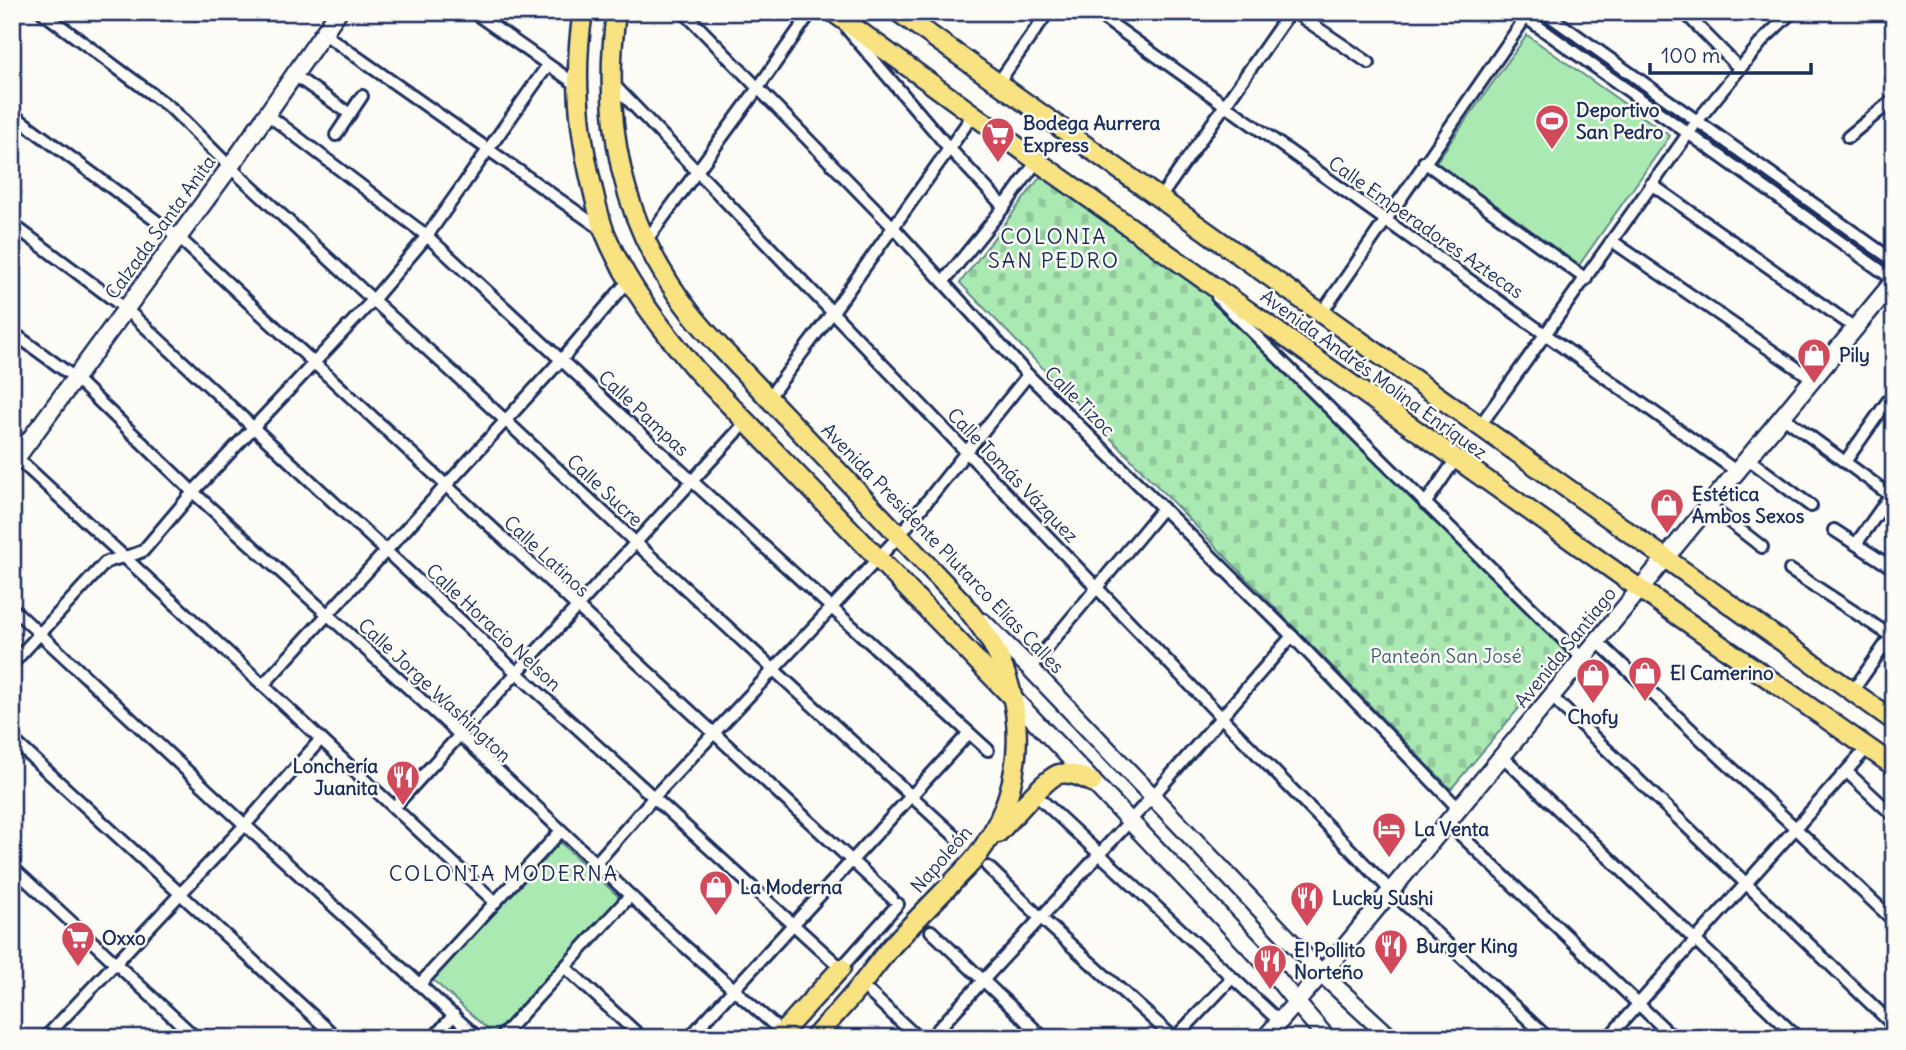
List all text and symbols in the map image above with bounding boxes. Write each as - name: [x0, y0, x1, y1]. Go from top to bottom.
- scale bar: [1650, 32, 1812, 76]
- text: 100 m: [1661, 42, 1720, 69]
- place label: Deportivo San Pedro: [1576, 98, 1664, 144]
- sports icon: Deportivo San Pedro: [1533, 102, 1571, 151]
- place label: Bodega Aurrera Express: [1023, 111, 1160, 157]
- supermarket icon: Bodega Aurrera Express: [979, 115, 1017, 164]
- street label: Calzada Santa Anita: [100, 150, 220, 304]
- street label: Calle Emperadores Aztecas: [1324, 150, 1528, 304]
- district label: COLONIA SAN PEDRO: [988, 223, 1120, 274]
- street label: Avenida Andrés Molina Enríquez: [1256, 284, 1492, 464]
- shop icon: Pily: [1795, 336, 1833, 385]
- place label: Pily: [1839, 343, 1870, 367]
- street label: Calle Tizoc: [1040, 361, 1120, 441]
- street label: Calle Pampas: [594, 365, 694, 461]
- street label: Calle Tomás Vázquez: [942, 403, 1084, 547]
- street label: Avenida Presidente Plutarco Elías Calles: [817, 418, 1069, 678]
- street label: Calle Sucre: [562, 449, 648, 531]
- place label: Estética Ambos Sexos: [1692, 482, 1805, 528]
- shop icon: Estética Ambos Sexos: [1648, 486, 1686, 535]
- street label: Calle Latinos: [499, 510, 595, 602]
- street label: Calle Horacio Nelson: [421, 558, 567, 696]
- street label: Avenida Santiago: [1509, 582, 1621, 712]
- street label: Calle Jorge Washington: [353, 613, 517, 767]
- park label: Panteón San José: [1370, 644, 1522, 668]
- shop icon: El Camerino: [1626, 654, 1664, 703]
- shop icon: Chofy: [1574, 656, 1612, 705]
- place label: El Camerino: [1670, 661, 1774, 685]
- place label: Chofy: [1567, 705, 1619, 729]
- place label: Lonchería Juanita: [292, 754, 378, 800]
- restaurant icon: Lonchería Juanita: [384, 758, 422, 807]
- hotel icon: La Venta: [1370, 810, 1408, 859]
- place label: La Venta: [1414, 817, 1489, 841]
- street label: Napoleón: [905, 820, 977, 898]
- district label: COLONIA MODERNA: [389, 860, 619, 887]
- shop icon: La Moderna: [697, 868, 735, 917]
- place label: La Moderna: [740, 875, 843, 899]
- restaurant icon: Lucky Sushi: [1288, 879, 1326, 928]
- place label: Lucky Sushi: [1332, 886, 1433, 910]
- supermarket icon: Oxxo: [59, 919, 97, 968]
- place label: Oxxo: [102, 926, 146, 950]
- restaurant icon: Burger King: [1372, 927, 1410, 976]
- place label: Burger King: [1416, 934, 1518, 958]
- place label: El Pollito Norteño: [1294, 938, 1366, 984]
- restaurant icon: El Pollito Norteño: [1251, 942, 1289, 991]

